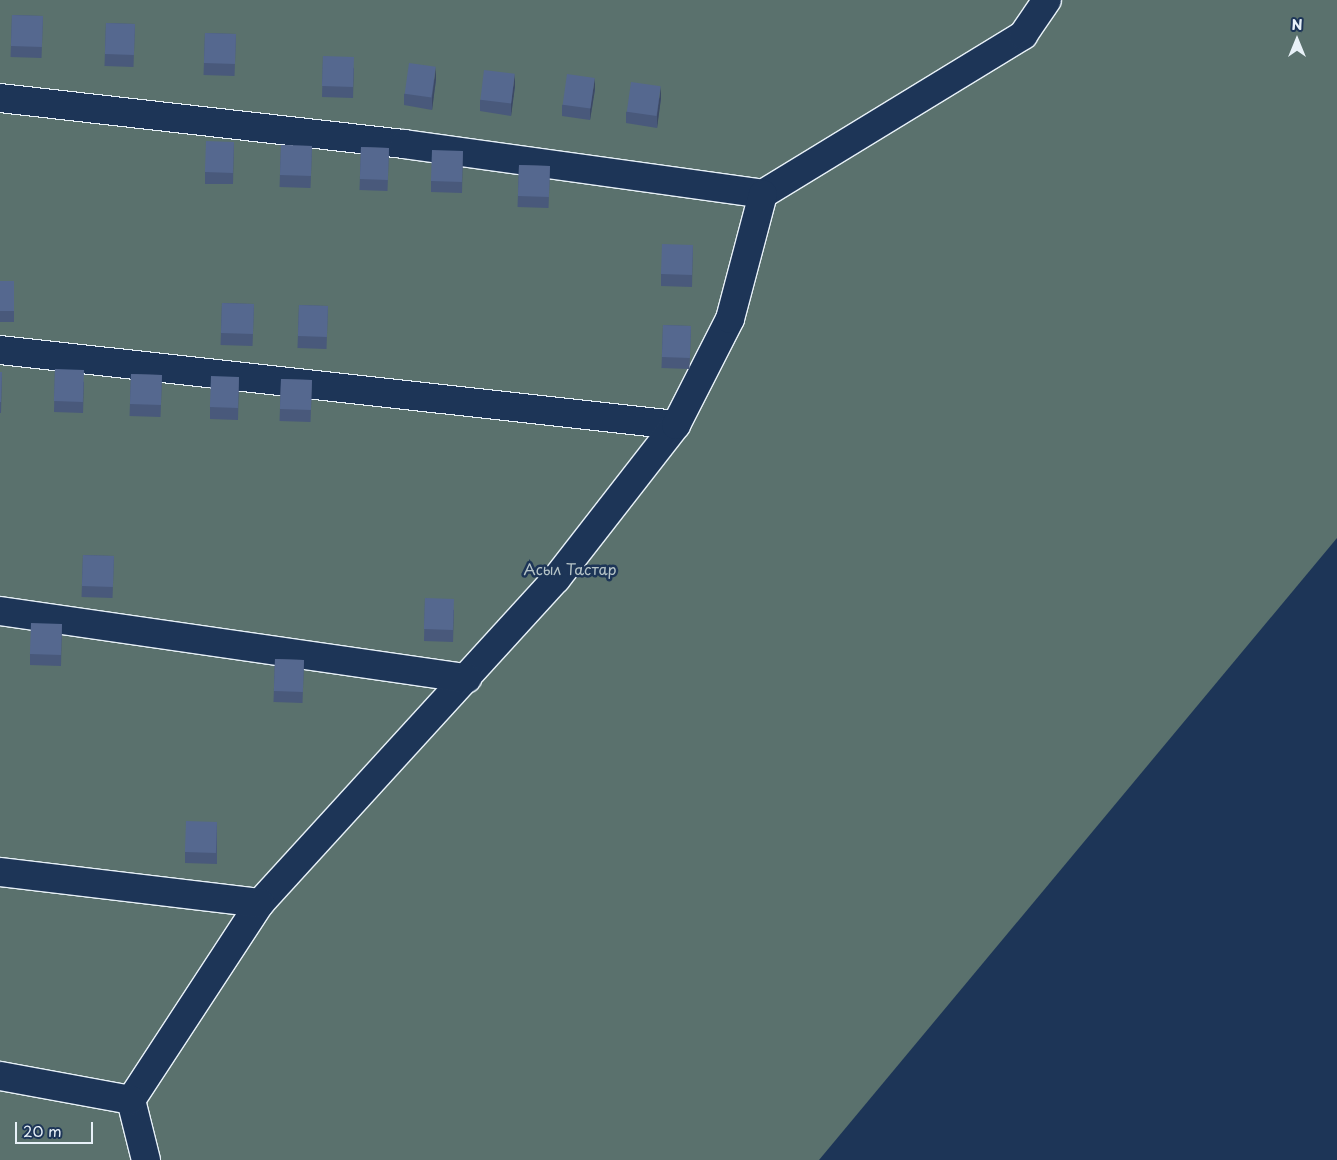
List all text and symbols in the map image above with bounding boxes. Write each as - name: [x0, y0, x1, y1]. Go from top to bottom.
- text: N: [1291, 14, 1303, 35]
- north arrow: [1272, 15, 1322, 65]
- park label: Асыл Тастар: [522, 560, 618, 578]
- scale bar: [18, 1112, 95, 1144]
- text: 20 m: [23, 1119, 62, 1142]

